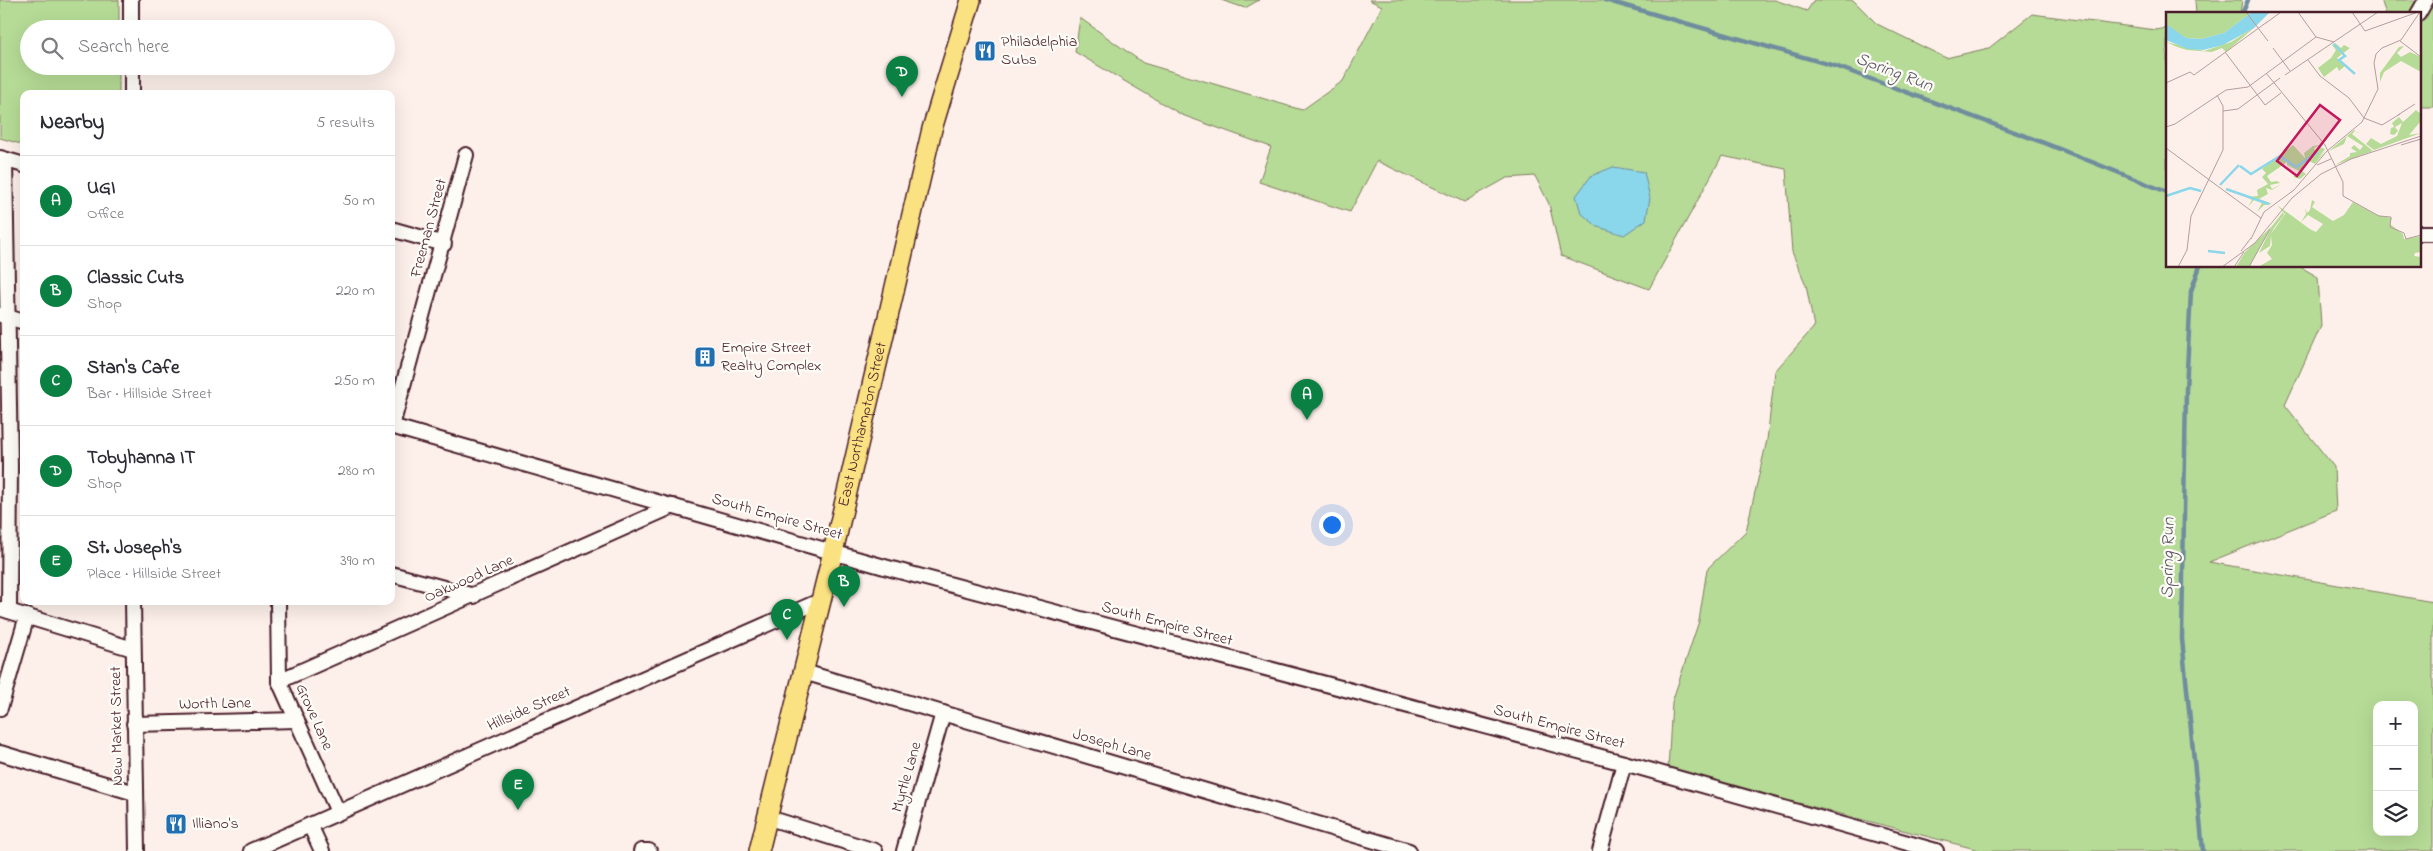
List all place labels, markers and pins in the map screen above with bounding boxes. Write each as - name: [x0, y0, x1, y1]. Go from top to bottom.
- place label: Philadelphia Subs: [1001, 30, 1077, 72]
- restaurant icon: Philadelphia Subs: [973, 39, 997, 63]
- pin: D: [886, 56, 918, 97]
- place label: Empire Street Realty Complex: [721, 336, 821, 378]
- building icon: Empire Street Realty Complex: [693, 345, 717, 369]
- pin: A: [1291, 379, 1323, 420]
- pin: B: [828, 566, 860, 607]
- pin: C: [771, 599, 803, 640]
- pin: E: [502, 769, 534, 810]
- restaurant icon: Illiano's: [164, 812, 188, 836]
- place label: Illiano's: [192, 812, 239, 836]

